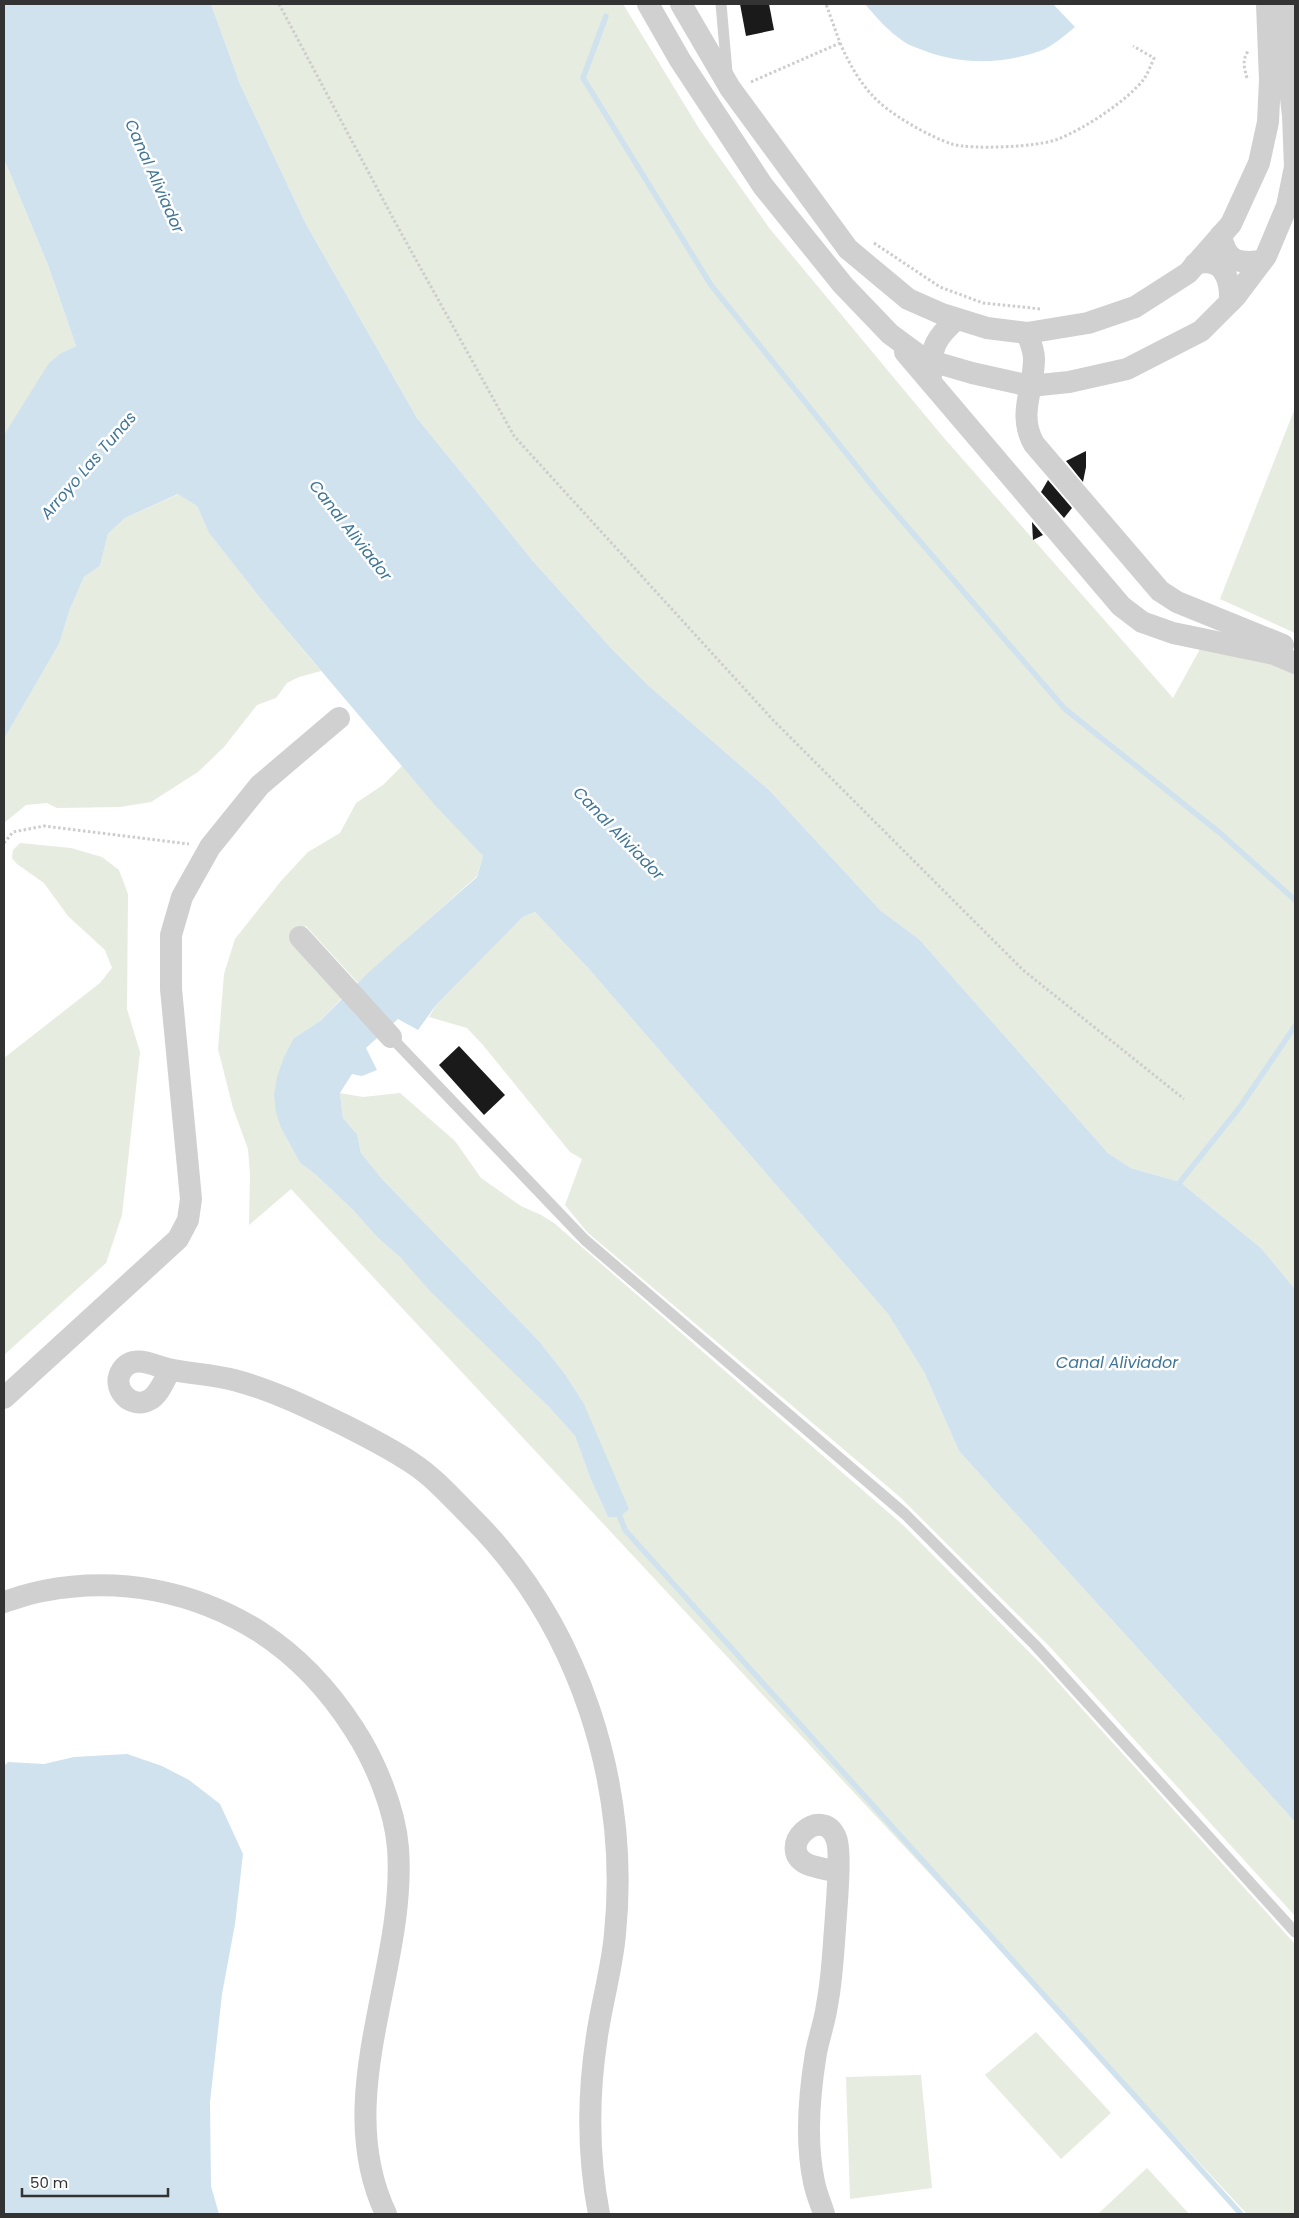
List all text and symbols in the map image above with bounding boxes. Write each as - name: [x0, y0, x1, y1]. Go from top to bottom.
- water label: Canal Aliviador: [119, 116, 190, 238]
- water label: Arroyo Las Tunas: [34, 406, 142, 525]
- water label: Canal Aliviador: [304, 475, 398, 586]
- water label: Canal Aliviador: [568, 781, 670, 886]
- water label: Canal Aliviador: [1056, 1351, 1179, 1374]
- scale bar: [22, 2166, 169, 2198]
- text: 50 m: [30, 2172, 68, 2193]

